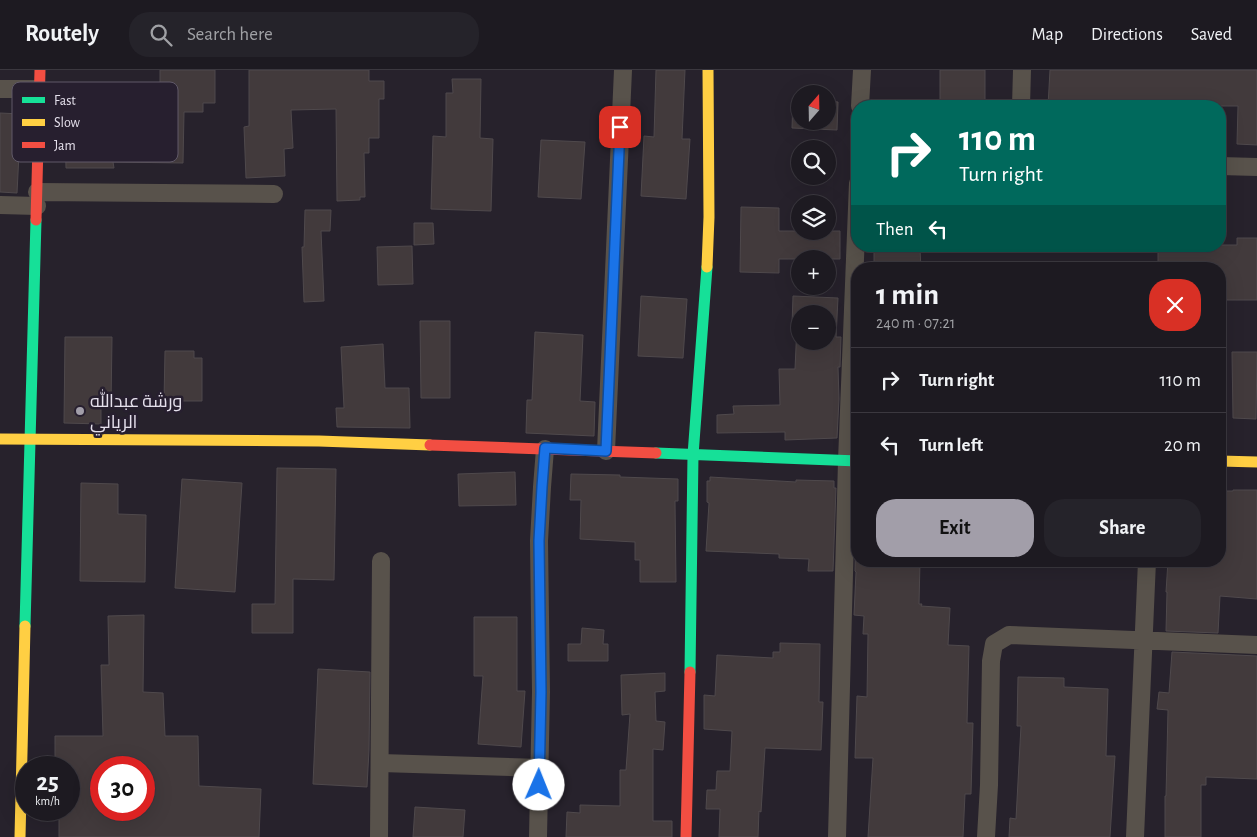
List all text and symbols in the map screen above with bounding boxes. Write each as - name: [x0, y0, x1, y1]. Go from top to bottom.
- search box: [129, 12, 479, 57]
- icon: search: [147, 21, 175, 49]
- text: Routely: [25, 22, 99, 46]
- text: Search here: [187, 25, 273, 44]
- text: Map: [1032, 26, 1063, 44]
- text: Directions: [1091, 26, 1163, 44]
- text: Saved: [1191, 26, 1232, 44]
- legend: [12, 82, 178, 162]
- north arrow: [791, 85, 836, 130]
- map controls: [791, 85, 836, 350]
- text: Fast: [54, 94, 76, 108]
- pin: [599, 106, 641, 148]
- icon: arrive: [606, 113, 634, 141]
- text: Slow: [54, 116, 81, 130]
- icon: right: [876, 120, 941, 185]
- text: 110 m: [959, 122, 1036, 157]
- text: Jam: [54, 139, 76, 153]
- button: search: [791, 140, 836, 185]
- text: Turn right: [959, 163, 1043, 185]
- button: layers: [791, 195, 836, 240]
- icon: left: [924, 215, 952, 243]
- text: Then: [876, 220, 914, 239]
- button: +: [791, 250, 836, 295]
- button: close: [1149, 279, 1201, 331]
- text: 1 min: [876, 280, 939, 310]
- button: −: [791, 305, 836, 350]
- text: 240 m · 07:21: [876, 315, 955, 331]
- icon: right: [876, 366, 904, 394]
- text: Turn right: [919, 371, 994, 390]
- text: 110 m: [1160, 371, 1201, 390]
- place label: ورشة عبدالله الرياني: [90, 389, 182, 436]
- marker: ورشة عبدالله الرياني: [74, 405, 86, 417]
- icon: left: [876, 431, 904, 459]
- text: Turn left: [919, 436, 983, 455]
- text: 20 m: [1164, 436, 1201, 455]
- button: Exit: [876, 499, 1034, 557]
- button: Share: [1044, 499, 1201, 557]
- speed limit sign: 30: [90, 756, 155, 821]
- position arrow: [512, 758, 564, 810]
- text: 25: [36, 770, 59, 795]
- text: km/h: [35, 795, 60, 807]

